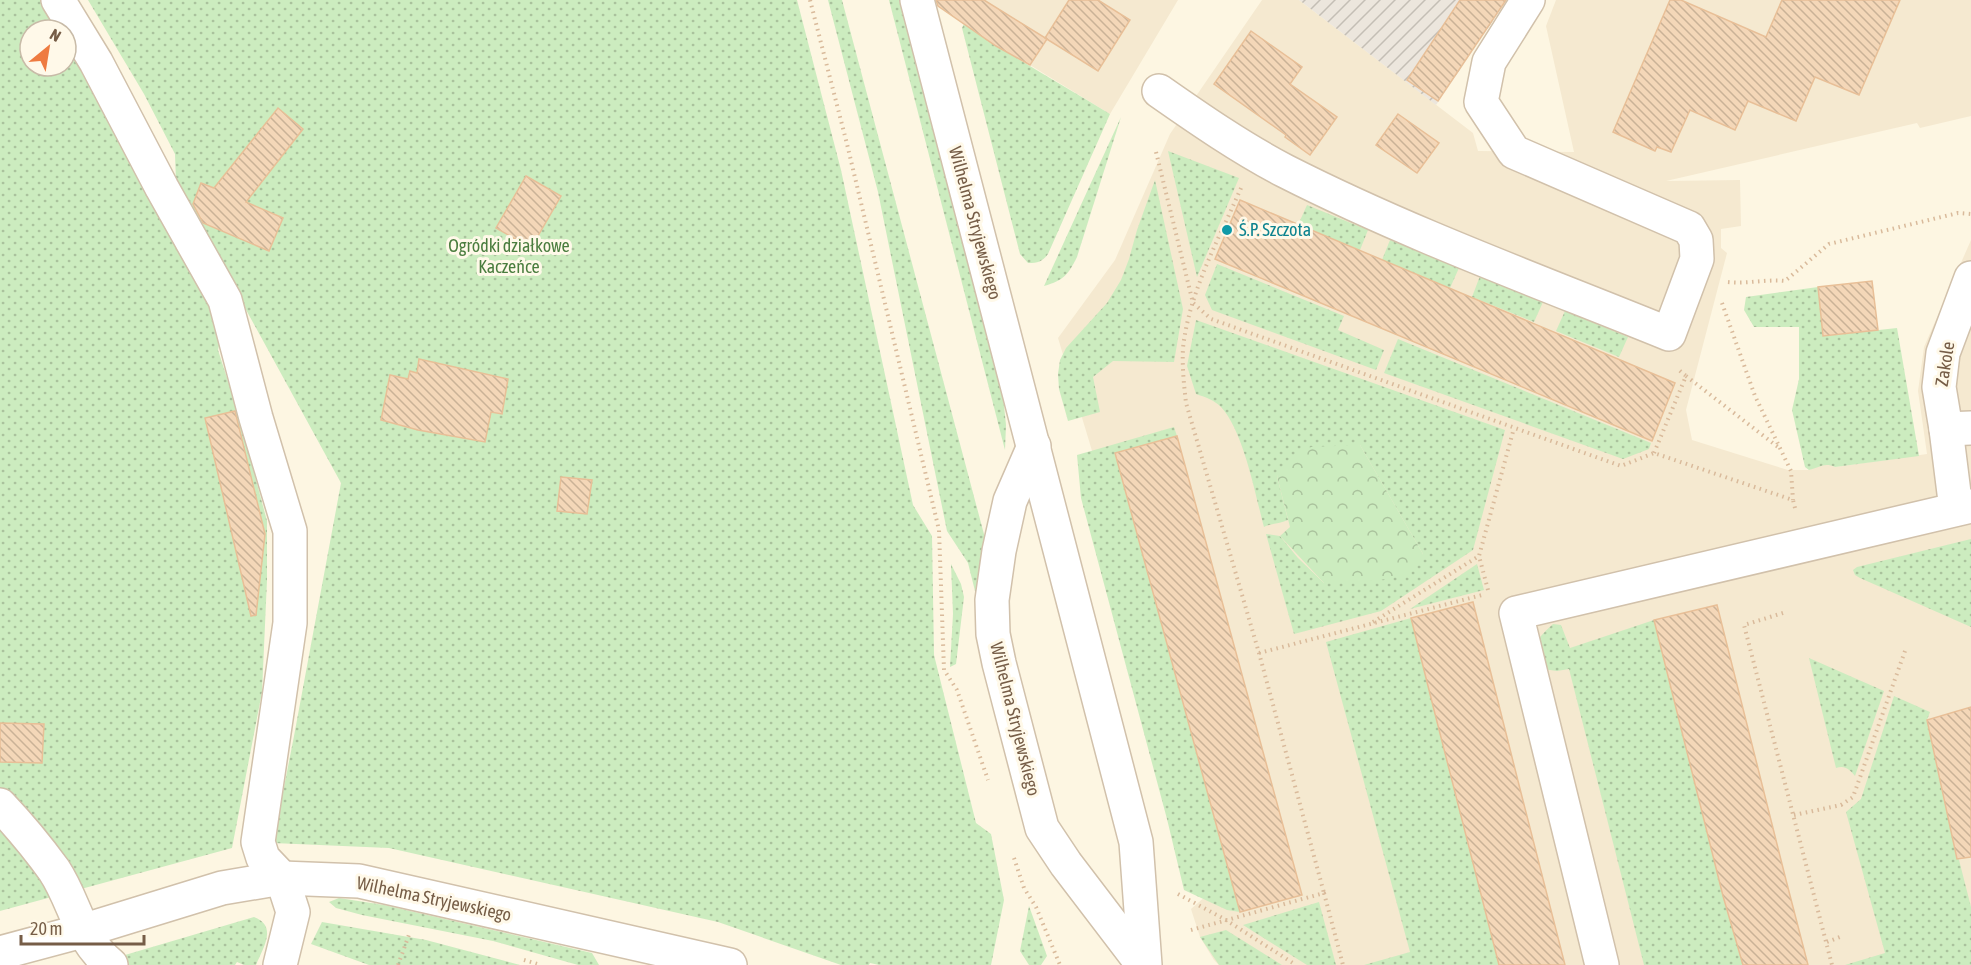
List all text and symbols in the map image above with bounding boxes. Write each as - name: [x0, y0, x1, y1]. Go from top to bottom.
- north arrow: [18, 18, 78, 78]
- text: N: [47, 25, 64, 45]
- street label: Wilhelma Stryjewskiego: [945, 144, 1006, 302]
- place label: Ś.P. Szczota: [1239, 219, 1311, 240]
- marker: Ś.P. Szczota: [1220, 223, 1234, 237]
- park label: Ogródki działkowe Kaczeńce: [448, 235, 570, 277]
- street label: Zakole: [1931, 340, 1958, 388]
- street label: Wilhelma Stryjewskiego: [986, 640, 1045, 798]
- street label: Wilhelma Stryjewskiego: [355, 872, 513, 925]
- scale bar: [21, 908, 144, 946]
- text: 20 m: [30, 918, 62, 939]

